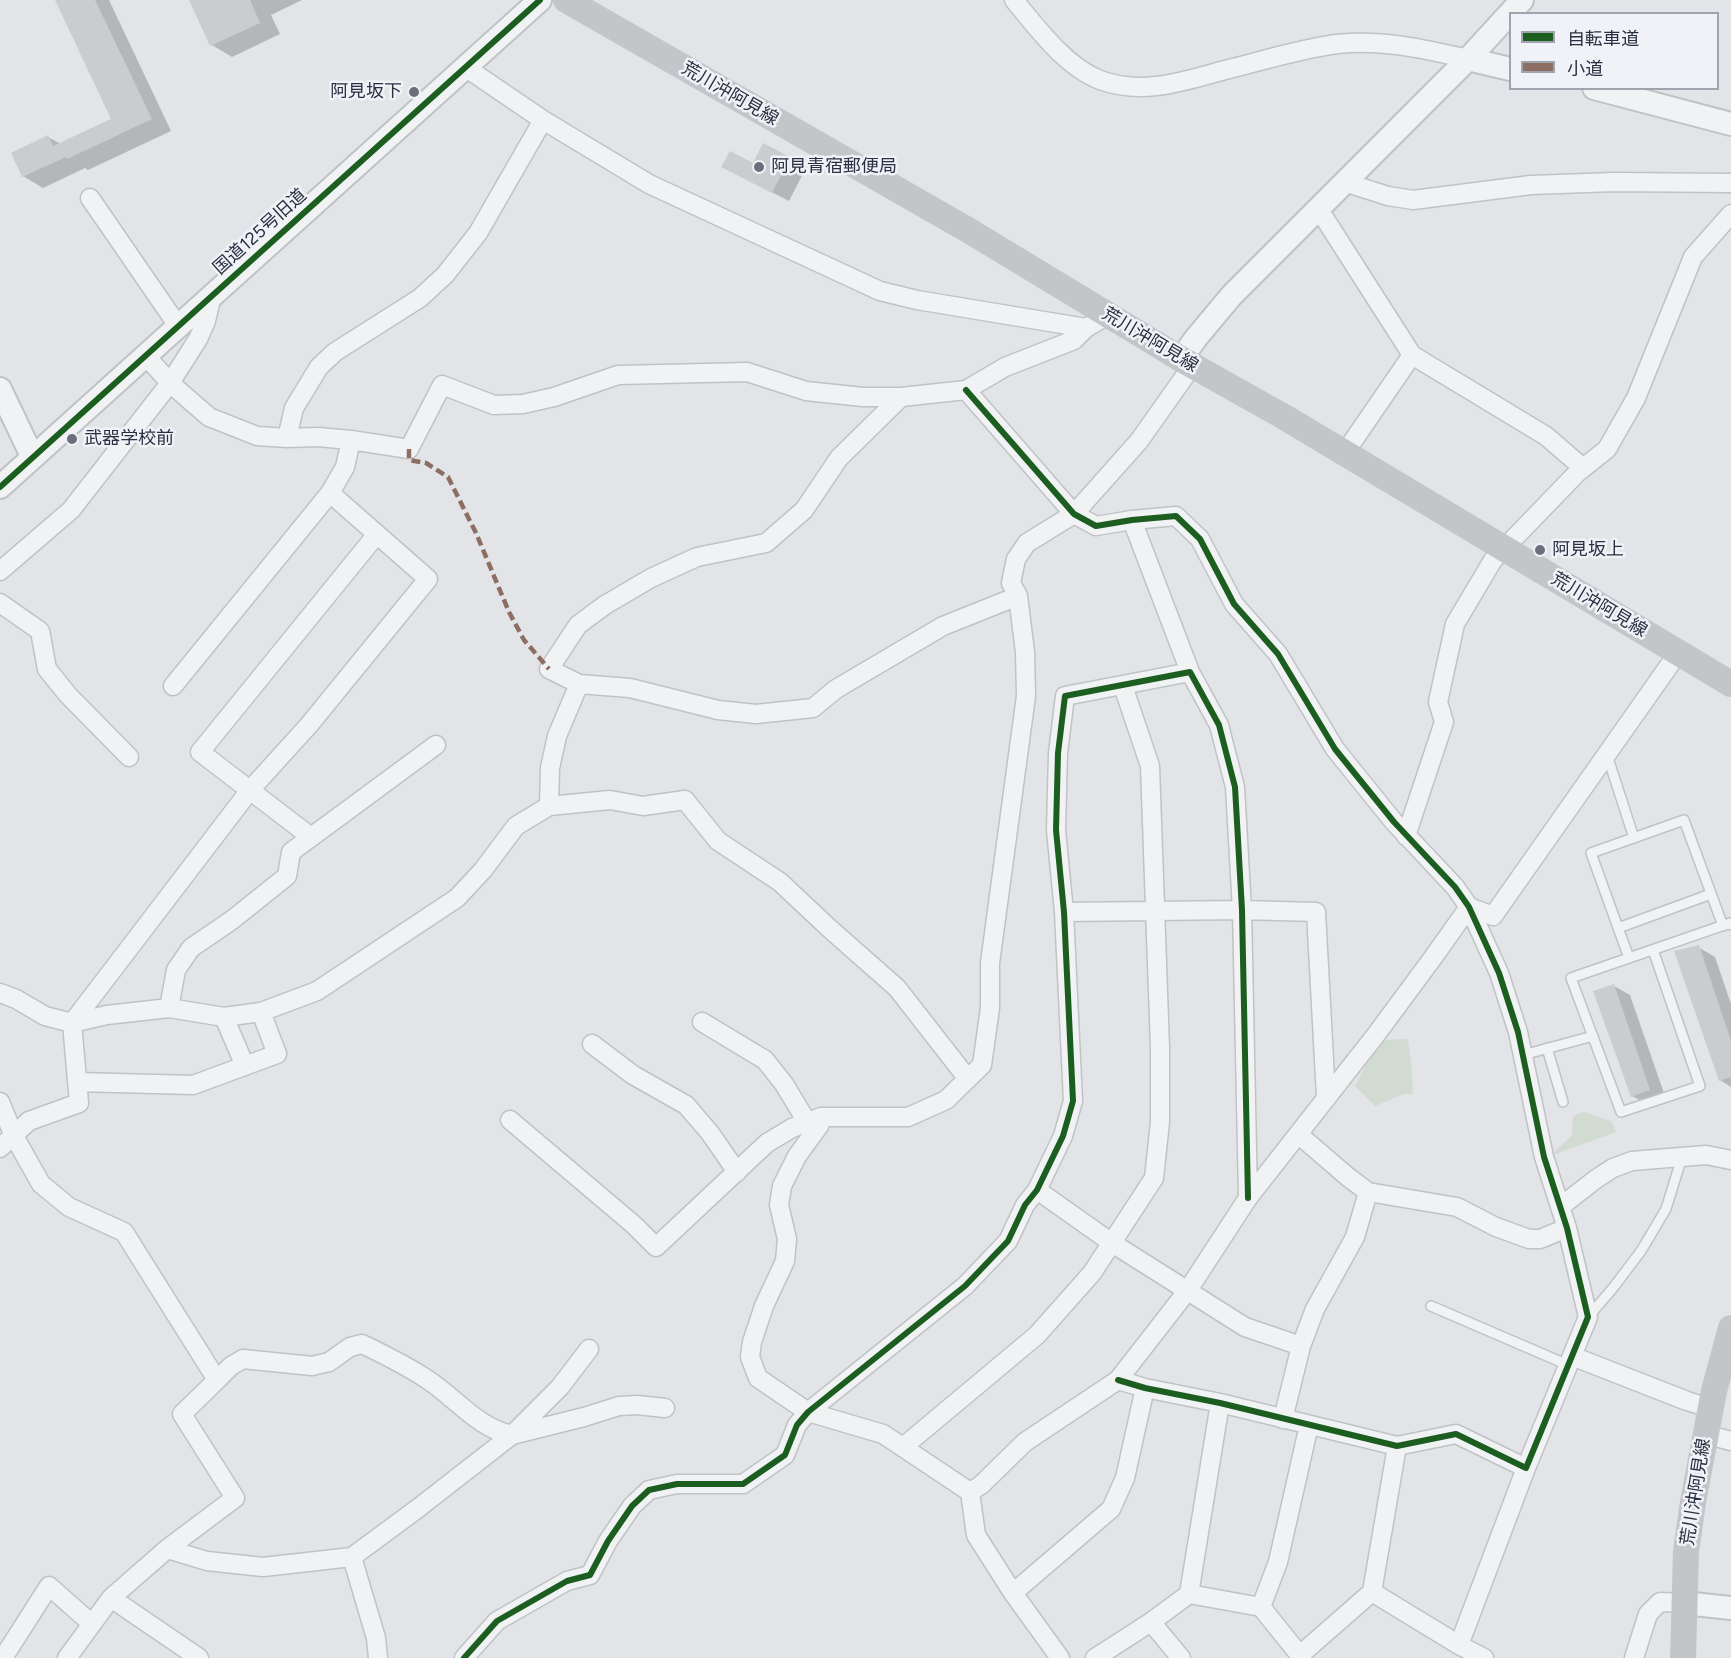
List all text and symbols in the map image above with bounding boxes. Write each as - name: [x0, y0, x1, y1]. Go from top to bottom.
- legend: [1509, 12, 1719, 90]
- text: 自転車道: [1567, 28, 1639, 50]
- street label: 荒川沖阿見線: [678, 58, 782, 130]
- text: 小道: [1567, 58, 1603, 80]
- place label: 阿見坂下: [330, 81, 402, 103]
- marker: 阿見坂下: [407, 85, 421, 99]
- place label: 阿見青宿郵便局: [771, 156, 897, 178]
- marker: 阿見青宿郵便局: [752, 160, 766, 174]
- street label: 国道125号旧道: [209, 185, 311, 279]
- street label: 荒川沖阿見線: [1098, 303, 1202, 377]
- place label: 武器学校前: [84, 428, 174, 450]
- marker: 武器学校前: [65, 432, 79, 446]
- place label: 阿見坂上: [1552, 539, 1624, 561]
- marker: 阿見坂上: [1533, 543, 1547, 557]
- street label: 荒川沖阿見線: [1547, 568, 1651, 642]
- street label: 荒川沖阿見線: [1677, 1437, 1715, 1547]

